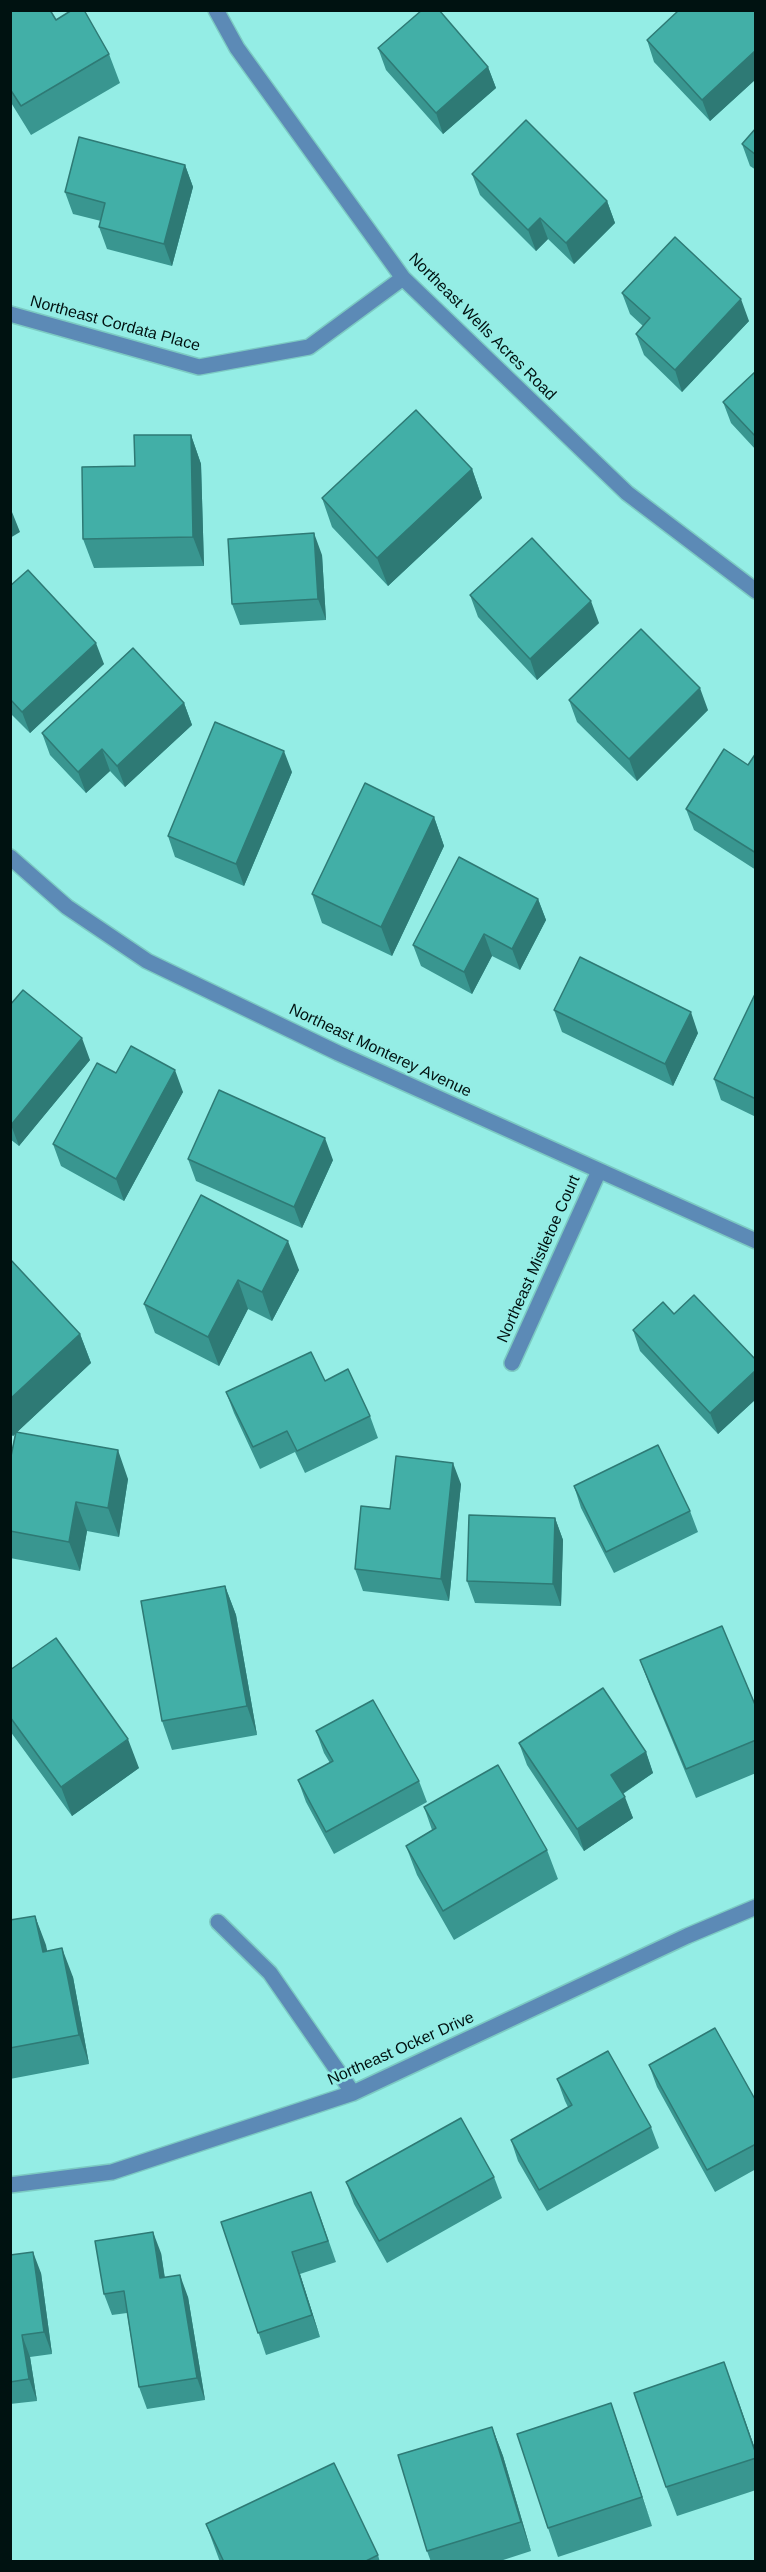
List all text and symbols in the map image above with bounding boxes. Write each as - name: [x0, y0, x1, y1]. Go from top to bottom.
- street label: Northeast Wells Acres Road: [404, 249, 560, 405]
- street label: Northeast Cordata Place: [28, 292, 202, 356]
- street label: Northeast Monterey Avenue: [286, 1000, 474, 1102]
- street label: Northeast Mistletoe Court: [493, 1172, 585, 1346]
- street label: Northeast Ocker Drive: [325, 2008, 477, 2090]

